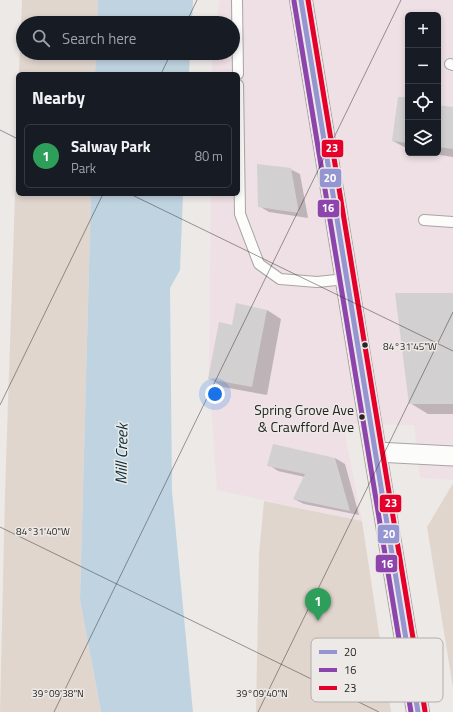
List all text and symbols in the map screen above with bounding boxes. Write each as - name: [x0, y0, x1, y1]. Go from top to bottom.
- map controls: [405, 12, 441, 156]
- button: +: [405, 12, 441, 48]
- search box: [16, 16, 240, 60]
- icon: search: [30, 27, 52, 49]
- text: Search here: [62, 27, 136, 50]
- button: −: [405, 48, 441, 84]
- button: locate: [405, 84, 441, 120]
- text: Nearby: [32, 85, 85, 111]
- button: layers: [405, 120, 441, 156]
- text: Salway Park: [71, 135, 151, 158]
- line badge: 23: [321, 139, 344, 158]
- text: 23: [326, 140, 338, 156]
- text: 1: [42, 146, 50, 166]
- text: 80 m: [195, 146, 223, 166]
- text: Park: [71, 158, 96, 178]
- line badge: 20: [319, 168, 342, 188]
- text: 20: [324, 170, 336, 186]
- line badge: 16: [317, 199, 340, 218]
- text: 16: [322, 200, 334, 216]
- text: 84°31'45"W: [383, 339, 437, 354]
- unlabelled marker: [360, 340, 370, 350]
- your location: [205, 384, 225, 404]
- place label: Spring Grove Ave & Crawfford Ave: [254, 399, 354, 437]
- marker: Spring Grove Ave & Crawfford Ave: [357, 412, 367, 422]
- water label: Mill Creek: [108, 421, 134, 485]
- line badge: 23: [379, 494, 402, 513]
- text: 23: [385, 495, 397, 511]
- text: 84°31'40"W: [16, 524, 70, 539]
- line badge: 20: [377, 524, 400, 544]
- text: 20: [383, 526, 395, 542]
- line badge: 16: [375, 554, 398, 573]
- text: 16: [381, 556, 393, 572]
- pin: 1: [305, 588, 331, 621]
- legend: [311, 638, 443, 702]
- text: 20: [344, 644, 356, 660]
- text: 16: [344, 662, 356, 678]
- text: 23: [344, 680, 356, 696]
- text: 39°09'38"N: [32, 686, 84, 701]
- text: 39°09'40"N: [236, 686, 288, 701]

